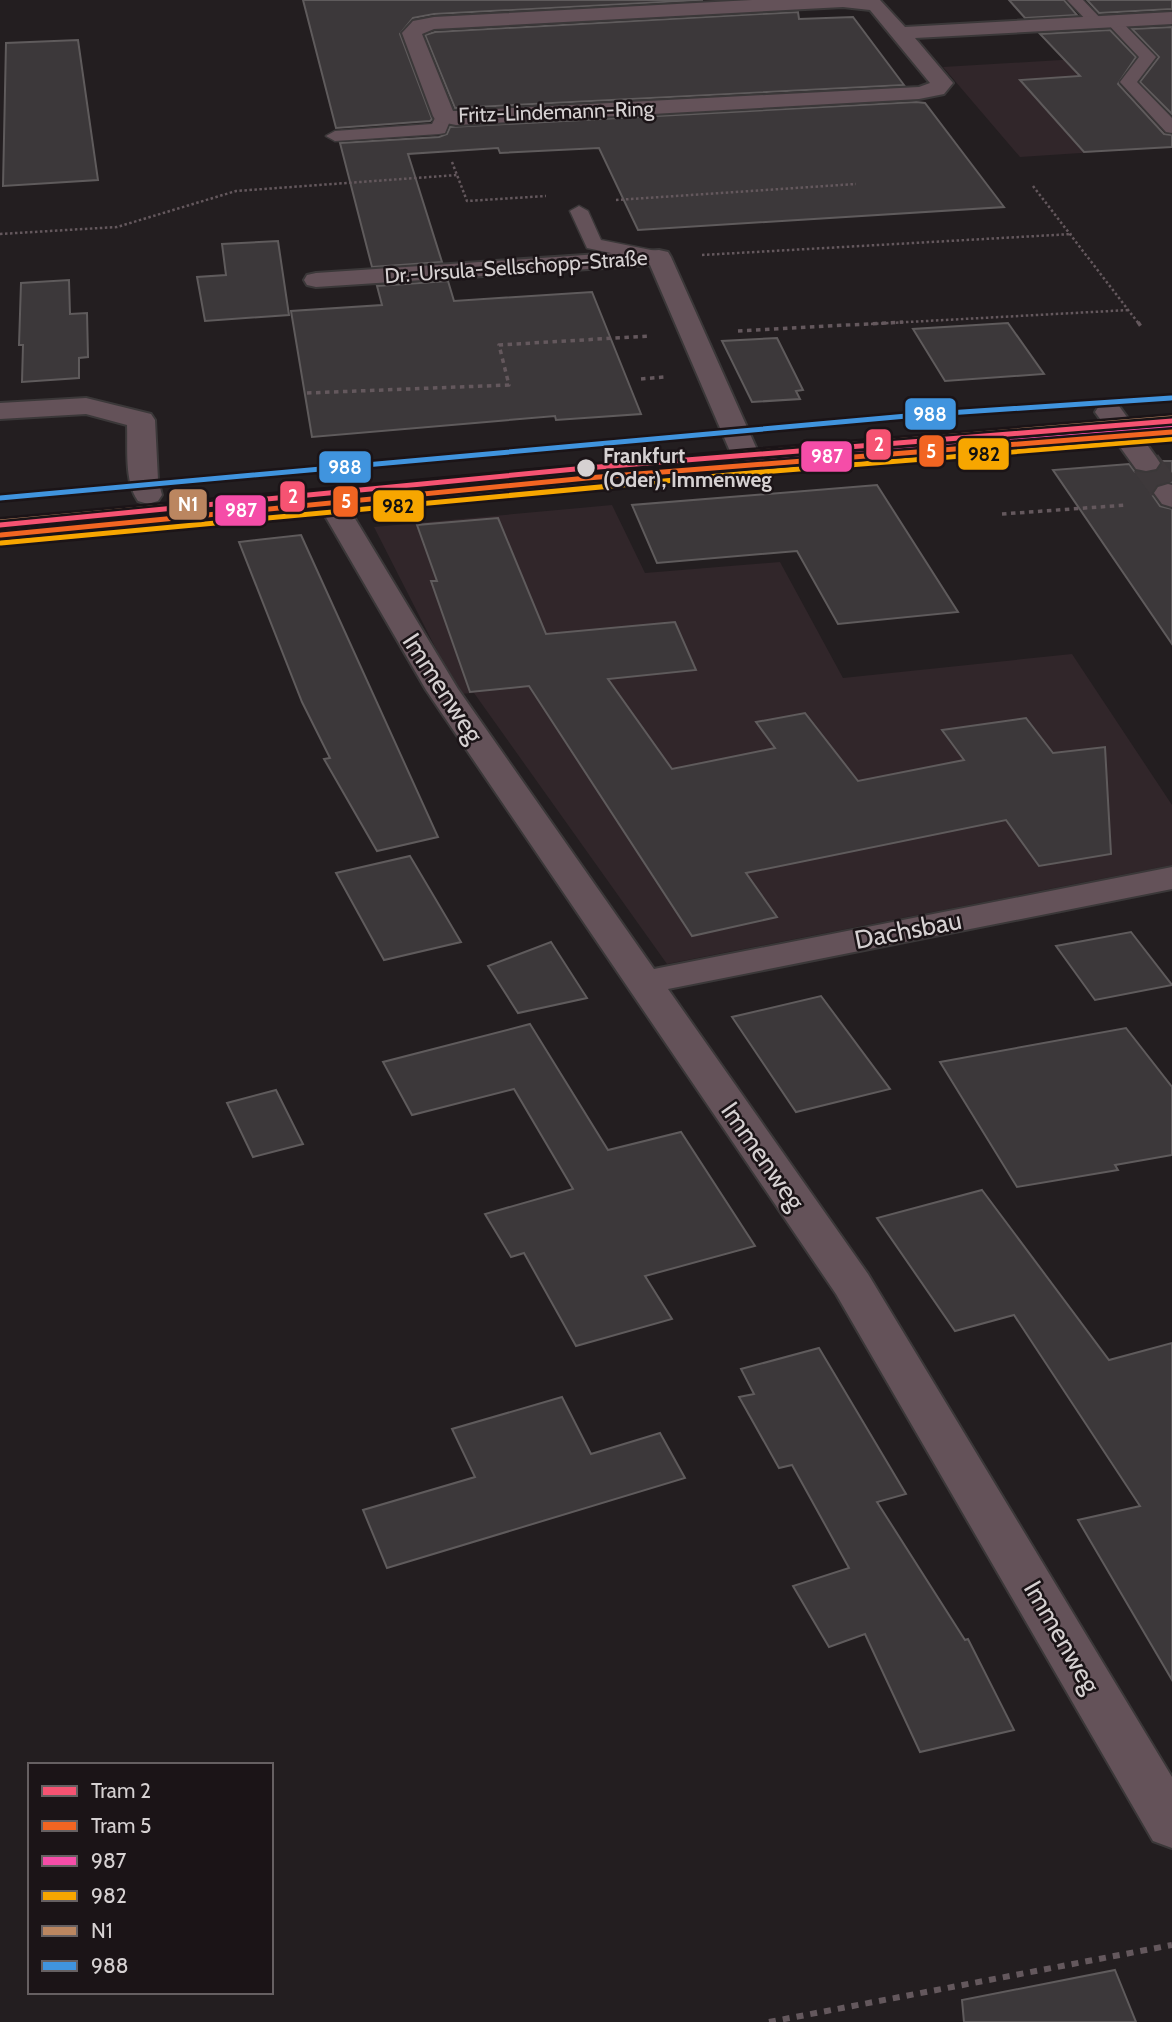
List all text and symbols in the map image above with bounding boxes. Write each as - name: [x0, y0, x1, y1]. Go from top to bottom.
- street label: Fritz-Lindemann-Ring: [458, 96, 655, 127]
- street label: Dr.-Ursula-Sellschopp-Straße: [384, 245, 649, 288]
- line badge: 988: [904, 397, 957, 431]
- text: 988: [913, 403, 947, 426]
- line badge: 2: [865, 428, 892, 461]
- text: 2: [874, 433, 884, 456]
- line badge: 5: [918, 434, 945, 468]
- line badge: 982: [957, 437, 1010, 471]
- line badge: 987: [800, 440, 853, 473]
- text: 5: [926, 440, 936, 463]
- place label: Frankfurt (Oder), Immenweg: [603, 443, 772, 492]
- text: 982: [968, 443, 1000, 466]
- text: 987: [811, 445, 843, 468]
- line badge: 988: [318, 450, 372, 484]
- text: 988: [328, 456, 362, 479]
- marker: Frankfurt (Oder), Immenweg: [575, 457, 597, 479]
- line badge: 2: [279, 480, 306, 513]
- text: 2: [288, 485, 298, 508]
- line badge: 5: [332, 485, 359, 518]
- line badge: N1: [168, 488, 208, 521]
- line badge: 982: [372, 489, 425, 523]
- text: 5: [341, 490, 351, 513]
- text: N1: [178, 493, 198, 516]
- line badge: 987: [214, 494, 267, 527]
- text: 982: [382, 495, 414, 518]
- text: 987: [225, 499, 257, 522]
- street label: Immenweg: [396, 627, 491, 750]
- street label: Dachsbau: [852, 904, 964, 956]
- street label: Immenweg: [714, 1096, 812, 1217]
- street label: Immenweg: [1017, 1575, 1108, 1700]
- legend: [28, 1763, 273, 1994]
- text: Tram 2: [91, 1778, 151, 1803]
- text: Tram 5: [91, 1813, 151, 1838]
- text: 987: [91, 1848, 127, 1873]
- text: 982: [91, 1883, 127, 1908]
- text: N1: [91, 1918, 113, 1943]
- text: 988: [91, 1953, 128, 1978]

